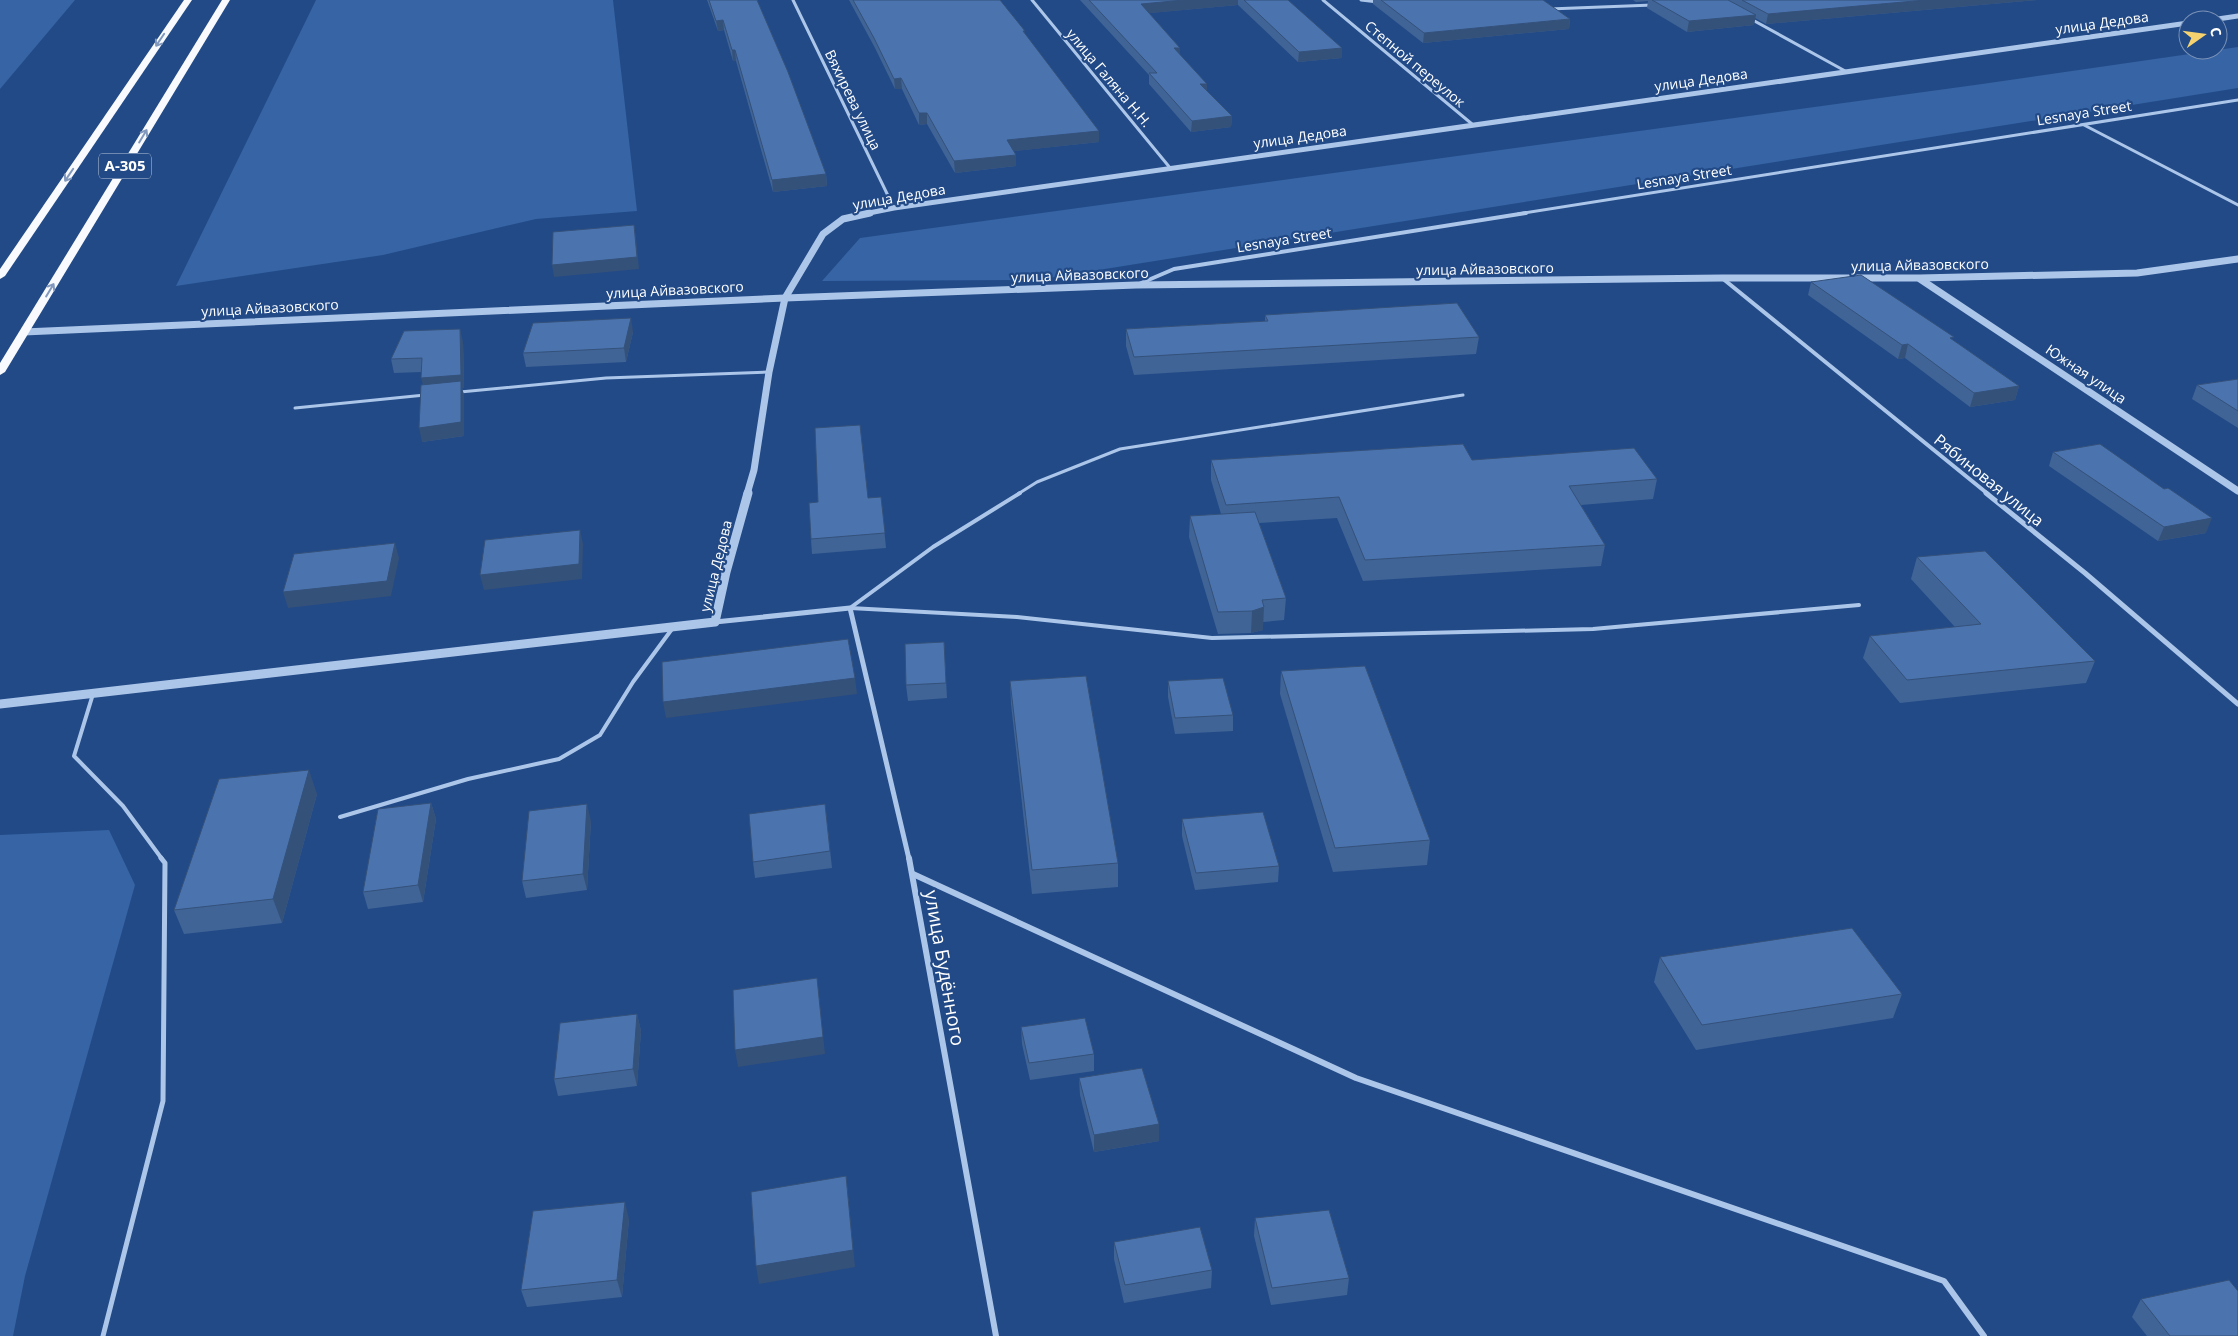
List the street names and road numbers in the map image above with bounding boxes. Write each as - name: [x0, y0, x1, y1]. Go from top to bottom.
- street label: улица Дедова: [2054, 7, 2150, 38]
- street label: Степной переулок: [1361, 16, 1470, 112]
- street label: улица Галяна Н.Н.: [1063, 24, 1156, 131]
- street label: Вяхирева улица: [821, 46, 886, 153]
- street label: улица Дедова: [1653, 64, 1749, 95]
- street label: Lesnaya Street: [2035, 96, 2133, 129]
- street label: улица Дедова: [1252, 121, 1348, 152]
- road number: А-305: [99, 154, 151, 178]
- street label: Lesnaya Street: [1635, 160, 1733, 193]
- street label: улица Дедова: [851, 179, 947, 214]
- street label: Lesnaya Street: [1235, 223, 1333, 256]
- street label: улица Айвазовского: [1851, 254, 1989, 275]
- street label: улица Айвазовского: [1416, 258, 1554, 279]
- street label: улица Айвазовского: [1011, 263, 1149, 286]
- street label: улица Айвазовского: [606, 276, 744, 303]
- street label: улица Айвазовского: [201, 294, 339, 321]
- street label: Южная улица: [2042, 340, 2130, 408]
- street label: Рябиновая улица: [1930, 429, 2048, 531]
- street label: улица Дедова: [695, 518, 736, 614]
- street label: улица Будённого: [919, 888, 971, 1048]

